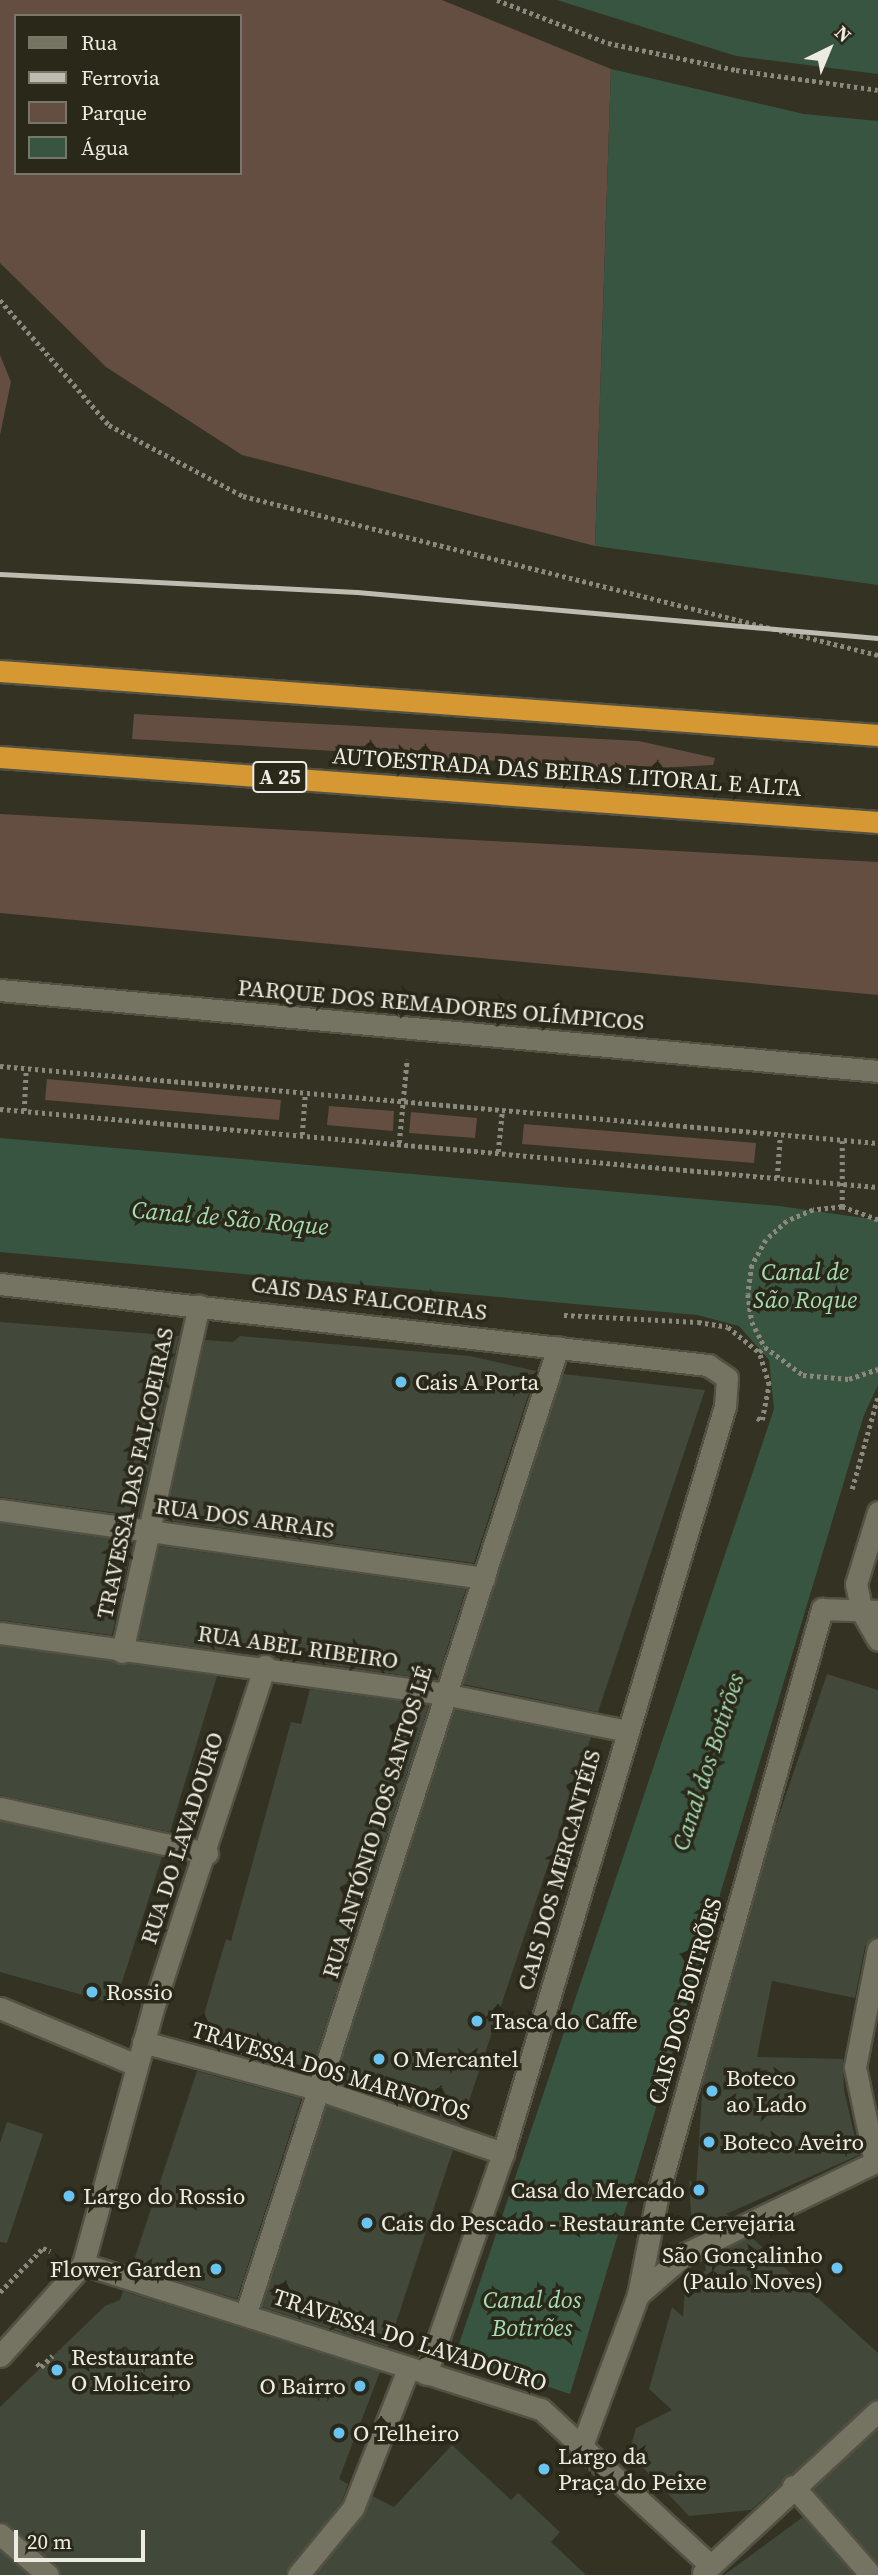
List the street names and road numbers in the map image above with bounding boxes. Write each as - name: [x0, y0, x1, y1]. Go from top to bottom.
- street label: AUTOESTRADA DAS BEIRAS LITORAL E ALTA: [332, 742, 802, 802]
- road number: A 25: [252, 760, 308, 794]
- street label: PARQUE DOS REMADORES OLÍMPICOS: [237, 973, 645, 1037]
- street label: CAIS DAS FALCOEIRAS: [250, 1270, 488, 1326]
- street label: TRAVESSA DAS FALCOEIRAS: [91, 1325, 179, 1621]
- street label: RUA DOS ARRAIS: [154, 1492, 336, 1544]
- street label: RUA ABEL RIBEIRO: [196, 1619, 400, 1675]
- street label: RUA ANTÓNIO DOS SANTOS LÉ: [316, 1663, 438, 1981]
- street label: RUA DO LAVADOURO: [135, 1728, 229, 1948]
- street label: CAIS DOS MERCANTÉIS: [511, 1747, 607, 1993]
- street label: CAIS DOS BOITRÕES: [642, 1895, 728, 2107]
- street label: TRAVESSA DOS MARNOTOS: [189, 2015, 473, 2127]
- street label: TRAVESSA DO LAVADOURO: [270, 2283, 550, 2397]

